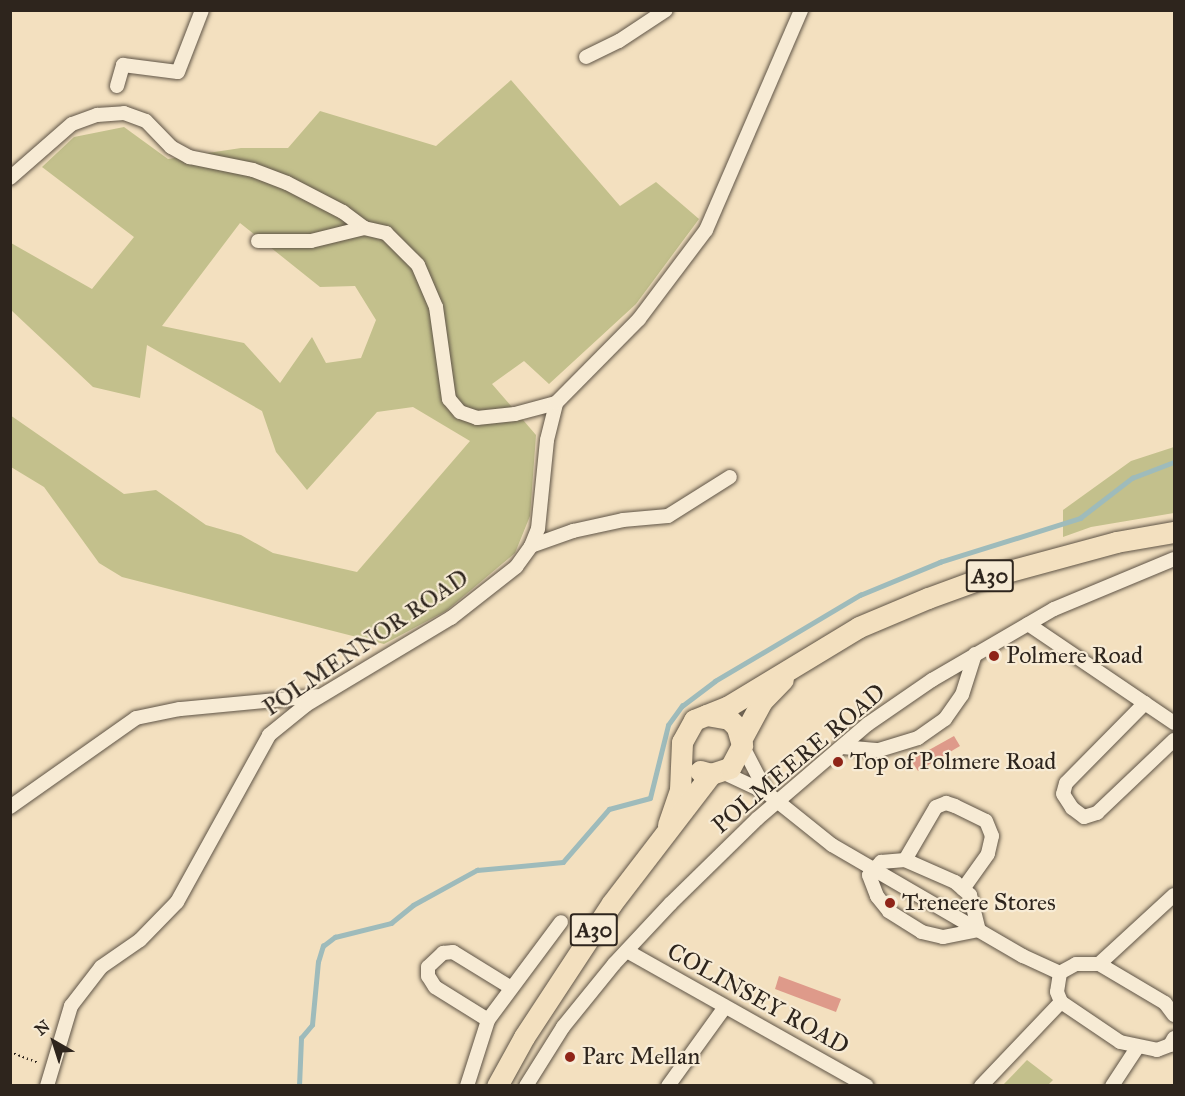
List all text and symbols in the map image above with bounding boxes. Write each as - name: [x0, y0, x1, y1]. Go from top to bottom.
- road number: A30: [964, 557, 1016, 595]
- street label: POLMENNOR ROAD: [258, 564, 474, 722]
- place label: Polmere Road: [1006, 642, 1143, 670]
- marker: Polmere Road: [987, 649, 1001, 663]
- street label: POLMEERE ROAD: [706, 678, 892, 840]
- place label: Top of Polmere Road: [850, 748, 1056, 776]
- marker: Top of Polmere Road: [831, 755, 845, 769]
- place label: Treneere Stores: [902, 889, 1056, 917]
- marker: Treneere Stores: [883, 896, 897, 910]
- road number: A30: [568, 911, 620, 949]
- street label: COLINSEY ROAD: [662, 937, 854, 1061]
- north arrow: [24, 1012, 84, 1072]
- text: N: [31, 1016, 54, 1039]
- place label: Parc Mellan: [582, 1043, 700, 1071]
- marker: Parc Mellan: [563, 1050, 577, 1064]

